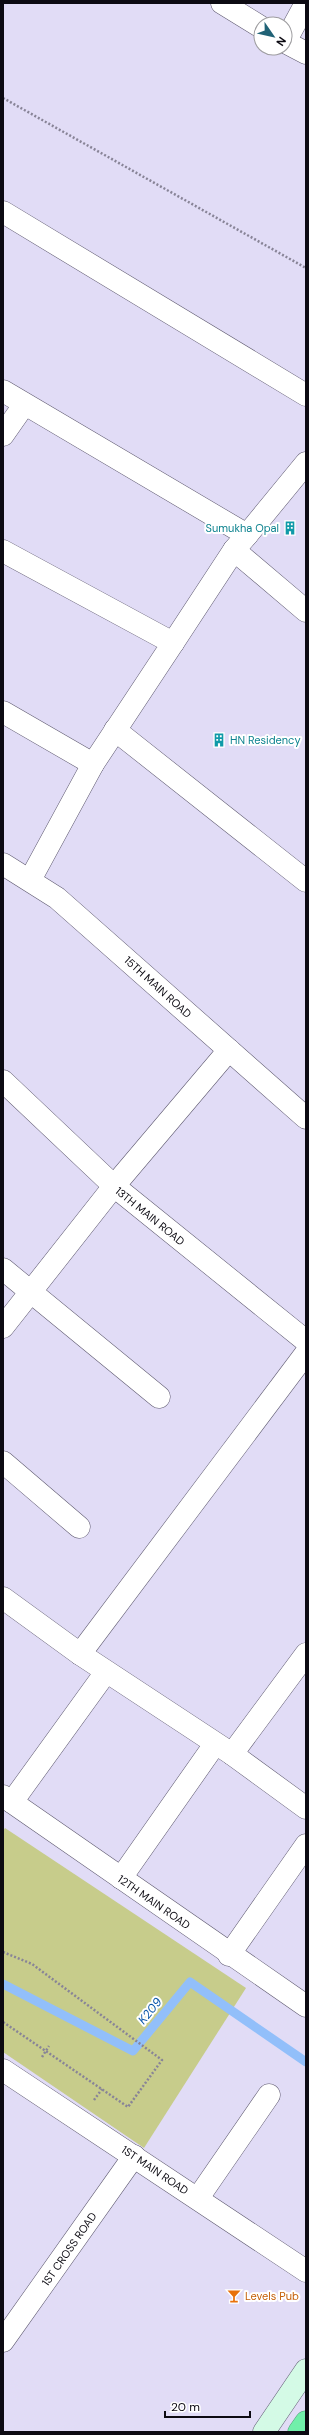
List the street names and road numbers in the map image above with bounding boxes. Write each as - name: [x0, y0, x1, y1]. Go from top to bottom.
- street label: 15TH MAIN ROAD: [122, 953, 195, 1021]
- street label: 13TH MAIN ROAD: [112, 1184, 188, 1249]
- street label: 12TH MAIN ROAD: [115, 1872, 193, 1932]
- street label: 1ST MAIN ROAD: [119, 2142, 191, 2198]
- street label: 1ST CROSS ROAD: [38, 2209, 100, 2289]

